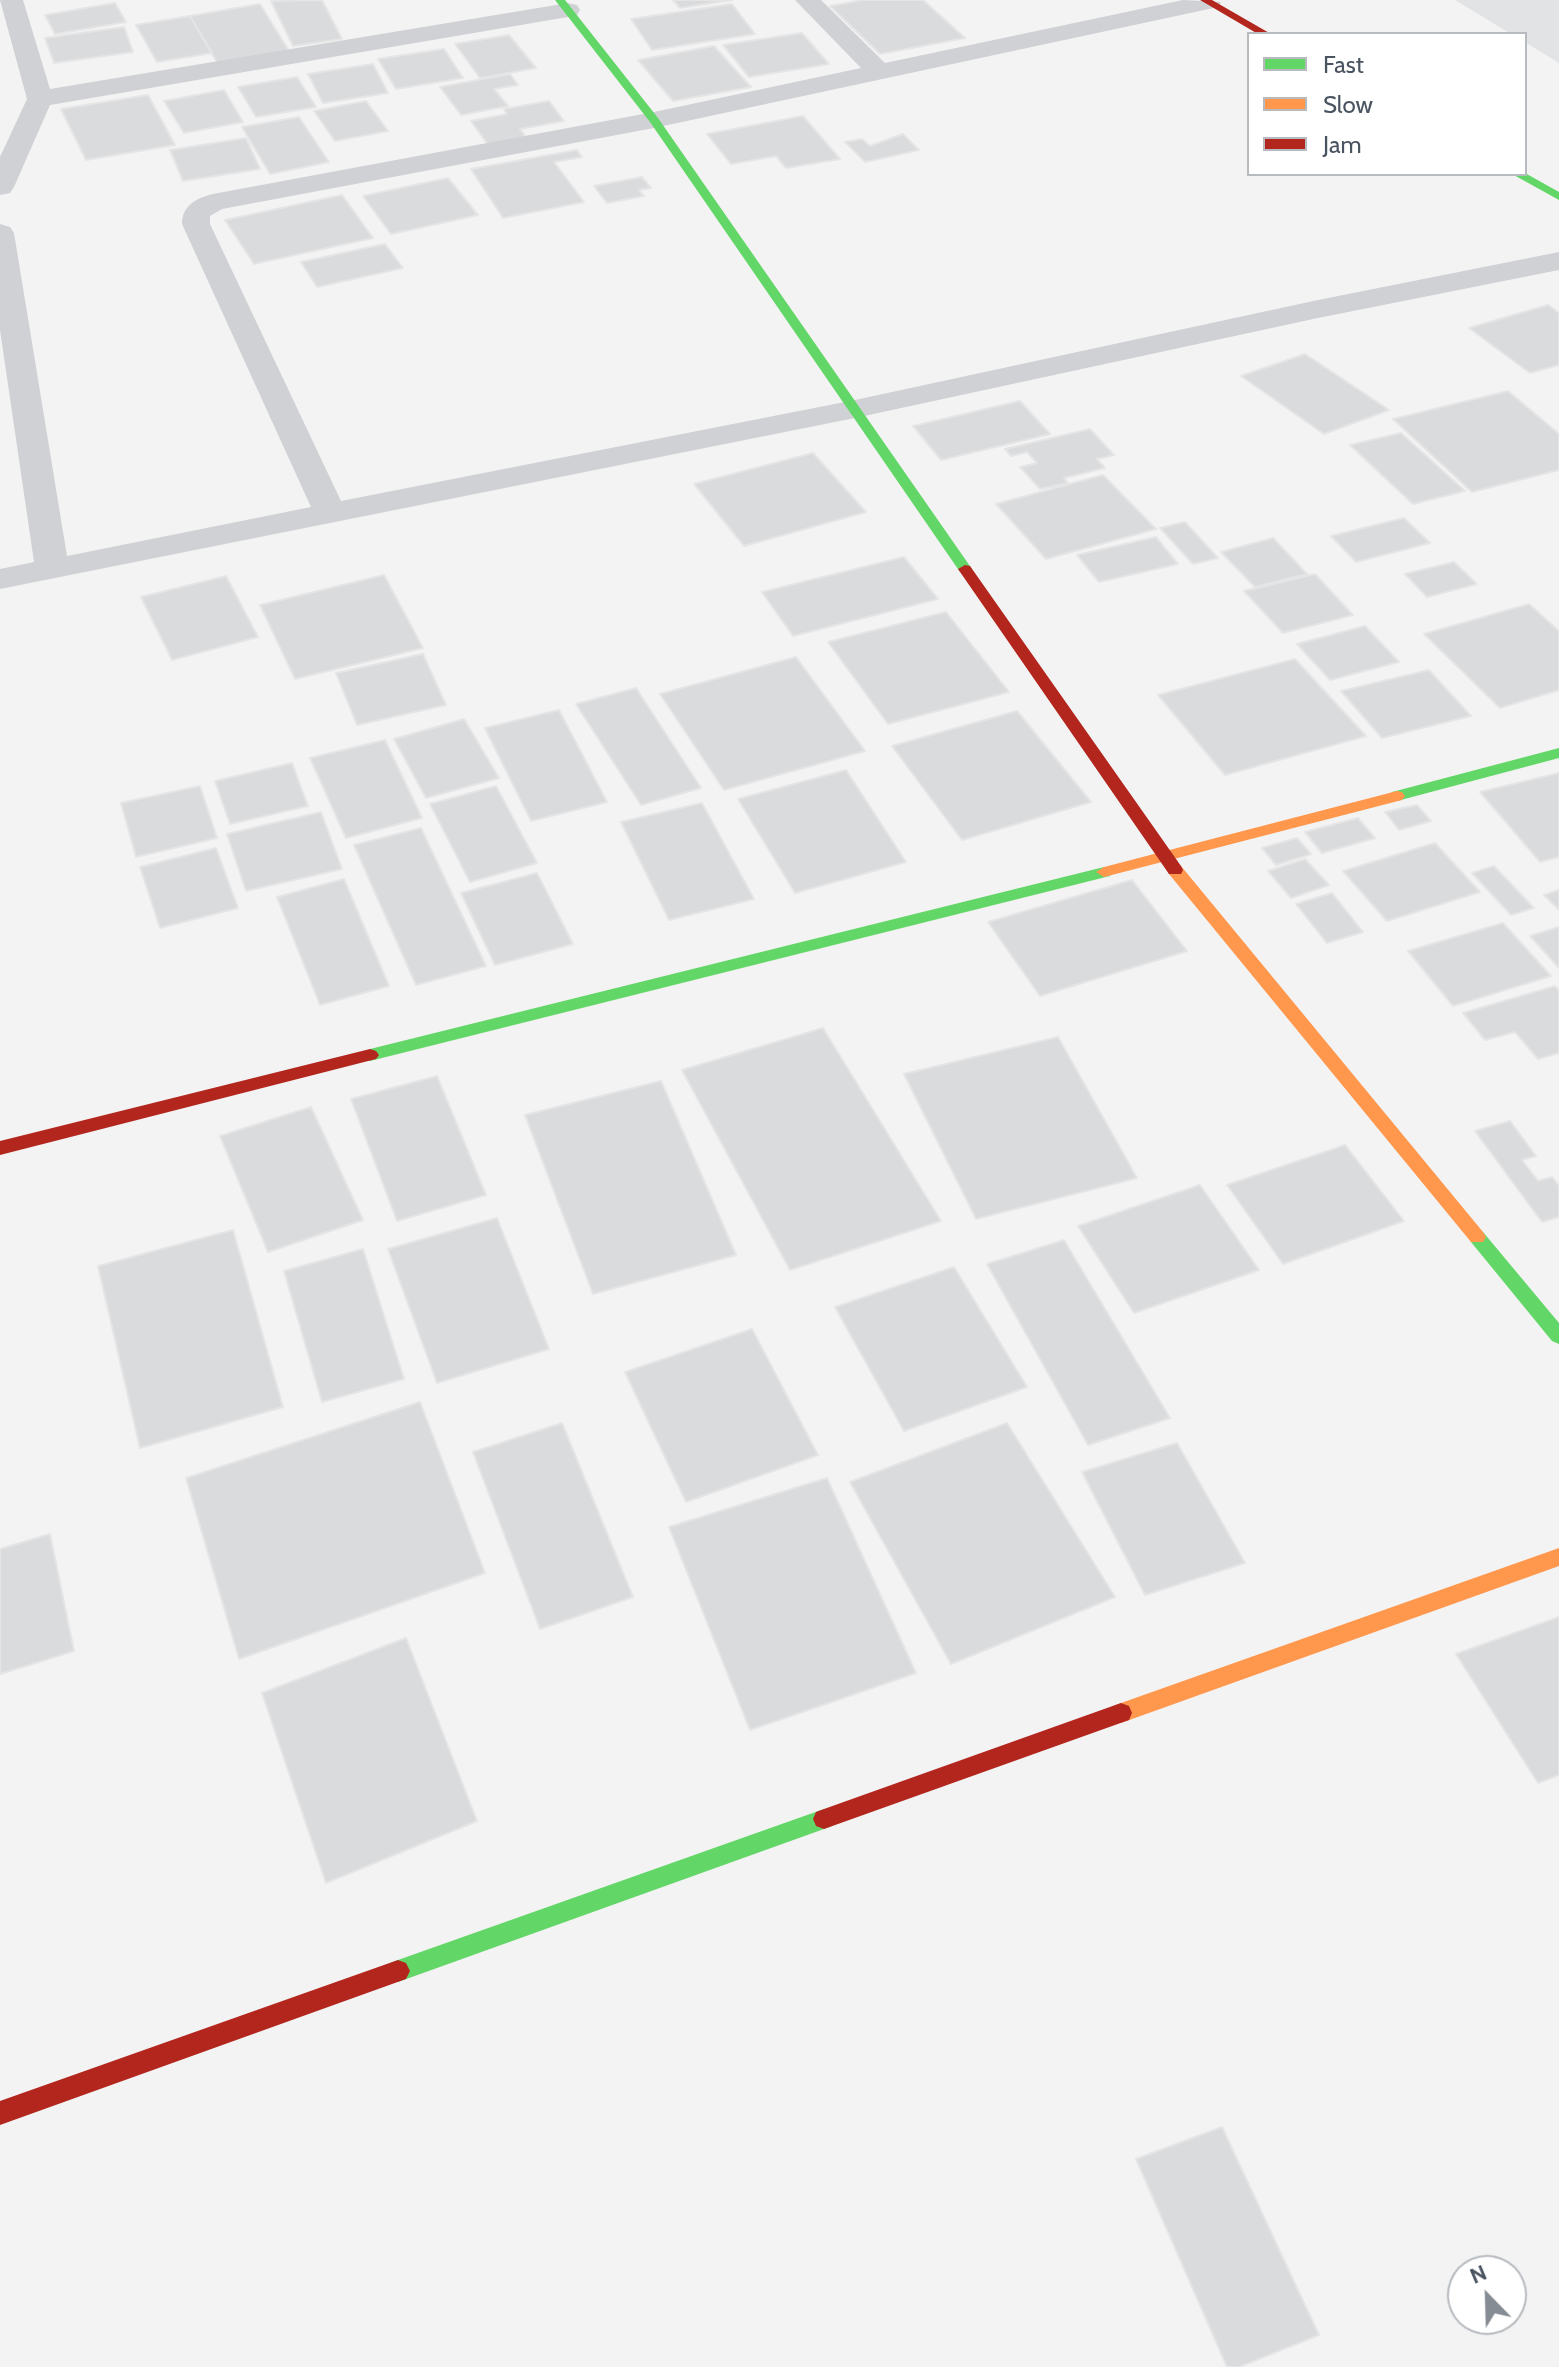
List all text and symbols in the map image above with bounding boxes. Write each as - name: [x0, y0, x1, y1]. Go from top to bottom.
- legend: [1247, 32, 1527, 176]
- text: Fast: [1323, 50, 1364, 79]
- text: Slow: [1323, 90, 1373, 119]
- text: Jam: [1323, 130, 1361, 159]
- north arrow: [1447, 2255, 1527, 2335]
- text: N: [1466, 2259, 1491, 2290]

